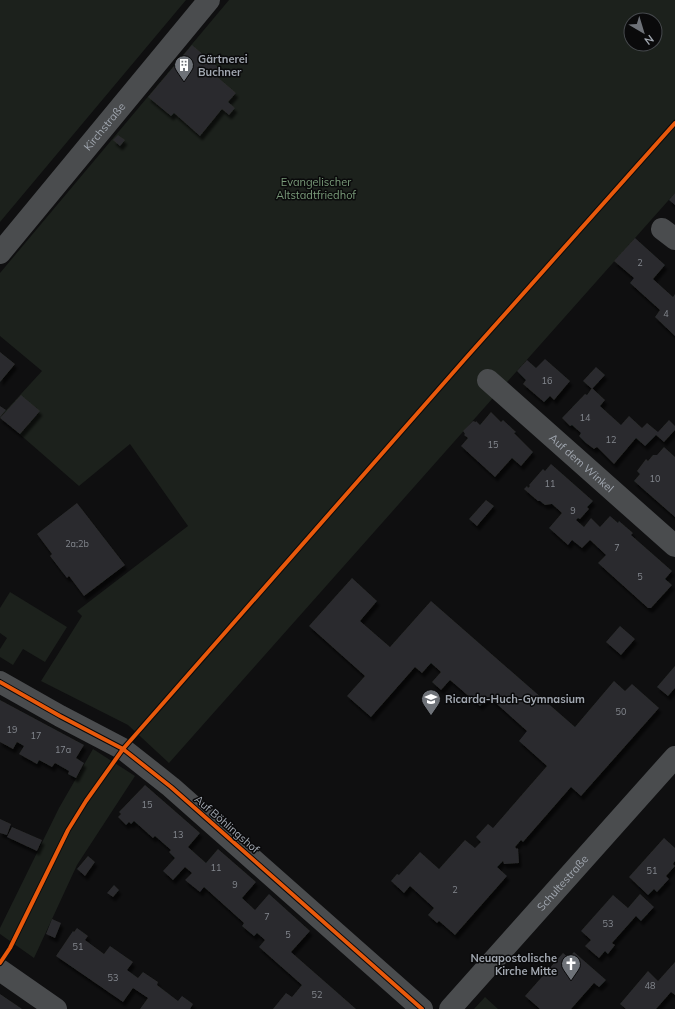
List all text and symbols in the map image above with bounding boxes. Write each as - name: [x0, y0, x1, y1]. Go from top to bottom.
- north arrow: [623, 12, 663, 52]
- text: N: [642, 32, 657, 48]
- place label: Gärtnerei Buchner: [198, 52, 248, 79]
- building icon: Gärtnerei Buchner: [173, 54, 195, 82]
- street label: Kirchstraße: [81, 100, 128, 153]
- park label: Evangelischer Altstadtfriedhof: [276, 175, 356, 202]
- house number: 2: [637, 257, 643, 268]
- house number: 4: [663, 308, 669, 319]
- house number: 16: [542, 375, 552, 386]
- house number: 14: [580, 412, 591, 423]
- street label: Auf dem Winkel: [546, 431, 617, 495]
- house number: 12: [606, 434, 616, 445]
- house number: 15: [488, 439, 499, 450]
- house number: 10: [650, 473, 660, 484]
- house number: 11: [545, 478, 555, 489]
- house number: 9: [570, 505, 576, 516]
- house number: 2a;2b: [65, 538, 89, 549]
- house number: 7: [614, 542, 620, 553]
- house number: 5: [637, 571, 643, 582]
- school or university icon: Ricarda-Huch-Gymnasium: [420, 688, 442, 716]
- place label: Ricarda-Huch-Gymnasium: [445, 692, 585, 706]
- house number: 50: [616, 706, 626, 717]
- house number: 19: [7, 724, 17, 735]
- house number: 17: [31, 730, 41, 741]
- house number: 17a: [55, 744, 71, 755]
- street label: Auf Böhlingshof: [192, 792, 263, 856]
- house number: 15: [142, 799, 153, 810]
- house number: 13: [173, 829, 183, 840]
- street label: Schultestraße: [534, 852, 591, 914]
- house number: 11: [211, 862, 221, 873]
- house number: 51: [647, 865, 657, 876]
- house number: 9: [232, 879, 238, 890]
- house number: 2: [452, 884, 458, 895]
- house number: 7: [264, 911, 270, 922]
- house number: 53: [603, 918, 613, 929]
- house number: 5: [285, 929, 291, 940]
- house number: 51: [73, 941, 83, 952]
- place label: Neuapostolische Kirche Mitte: [470, 951, 557, 978]
- church icon: Neuapostolische Kirche Mitte: [560, 953, 582, 981]
- house number: 53: [108, 972, 118, 983]
- house number: 48: [645, 980, 655, 991]
- house number: 52: [312, 989, 322, 1000]

